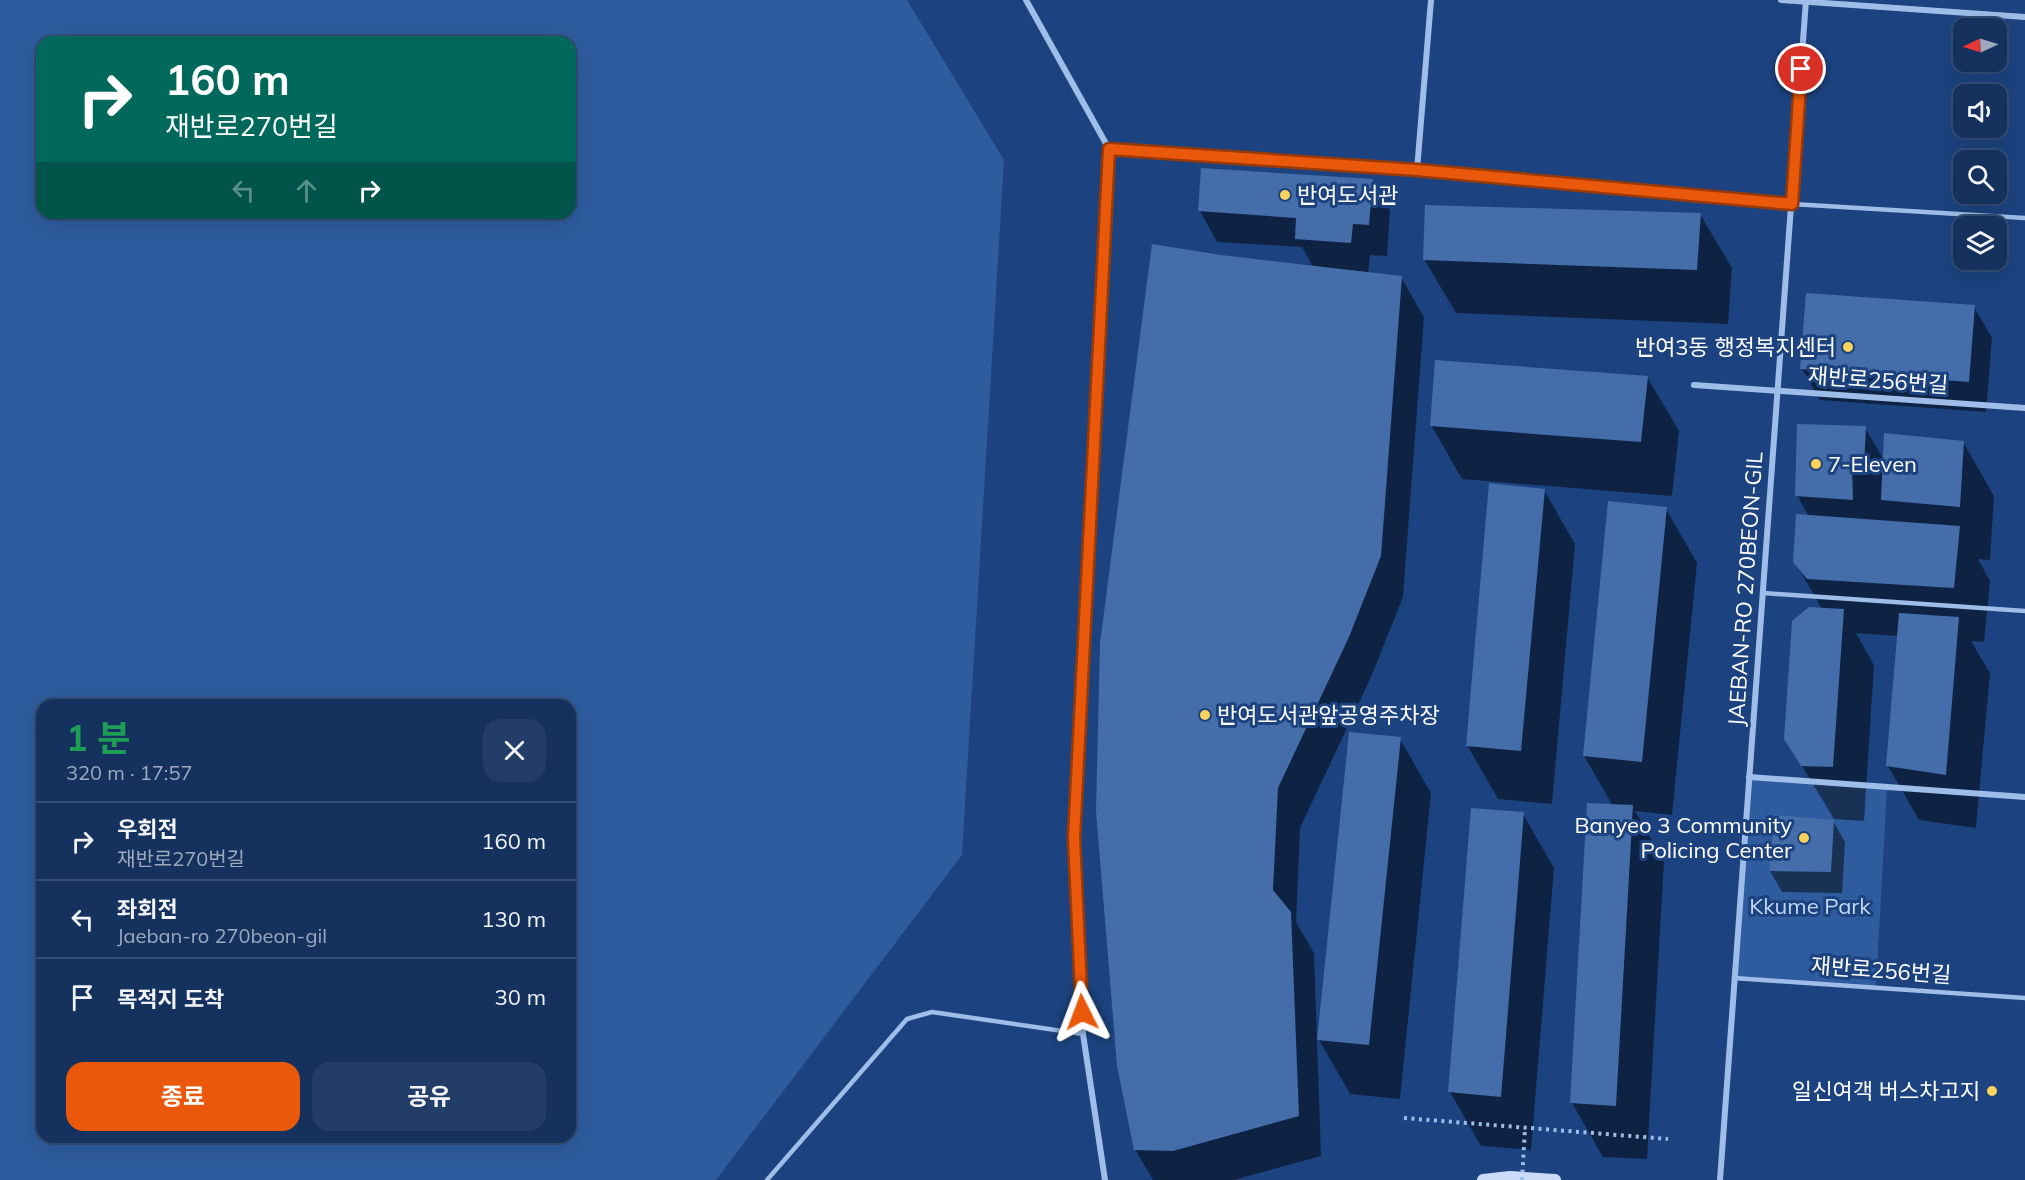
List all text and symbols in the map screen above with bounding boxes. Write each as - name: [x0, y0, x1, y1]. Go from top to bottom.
- north arrow: [1953, 18, 2007, 72]
- map controls: [1953, 18, 2007, 270]
- pin: [1775, 43, 1826, 94]
- icon: arrive: [1784, 52, 1817, 85]
- text: 160 m: [165, 53, 290, 106]
- icon: right: [66, 60, 144, 138]
- button: sound: [1953, 84, 2007, 138]
- text: 재반로270번길: [165, 109, 338, 143]
- button: search: [1953, 150, 2007, 204]
- icon: left: [227, 174, 260, 207]
- icon: ahead: [290, 174, 323, 207]
- icon: right: [353, 174, 386, 207]
- place label: 반여도서관: [1297, 181, 1398, 209]
- marker: 반여도서관: [1278, 188, 1292, 202]
- button: layers: [1953, 216, 2007, 270]
- place label: 반여3동 행정복지센터: [1635, 333, 1836, 361]
- marker: 반여3동 행정복지센터: [1841, 340, 1855, 354]
- street label: 재반로256번길: [1807, 361, 1949, 399]
- place label: 7-Eleven: [1828, 450, 1917, 478]
- street label: JAEBAN-RO 270BEON-GIL: [1721, 451, 1769, 727]
- marker: 7-Eleven: [1809, 457, 1823, 471]
- place label: 반여도서관앞공영주차장: [1217, 701, 1440, 729]
- marker: 반여도서관앞공영주차장: [1198, 708, 1212, 722]
- text: 1 분: [66, 715, 131, 760]
- button: close: [483, 719, 546, 782]
- text: 320 m · 17:57: [66, 760, 192, 785]
- place label: Banyeo 3 Community Policing Center: [1575, 811, 1792, 864]
- text: 우회전: [117, 815, 178, 843]
- icon: right: [66, 825, 99, 858]
- text: 160 m: [481, 827, 546, 855]
- marker: Banyeo 3 Community Policing Center: [1797, 831, 1811, 845]
- text: 재반로270번길: [117, 846, 245, 871]
- park label: Kkume Park: [1749, 892, 1871, 920]
- text: 좌회전: [117, 895, 178, 923]
- icon: left: [66, 903, 99, 936]
- text: 130 m: [481, 905, 546, 933]
- text: Jaeban-ro 270beon-gil: [117, 923, 327, 948]
- street label: 재반로256번길: [1810, 951, 1952, 989]
- position arrow: [1050, 980, 1114, 1044]
- icon: arrive: [66, 981, 99, 1014]
- text: 30 m: [495, 983, 546, 1011]
- text: 목적지 도착: [117, 985, 224, 1013]
- button: 종료: [66, 1062, 300, 1131]
- button: 공유: [312, 1062, 546, 1131]
- place label: 일신여객 버스차고지: [1792, 1077, 1980, 1105]
- marker: 일신여객 버스차고지: [1985, 1084, 1999, 1098]

